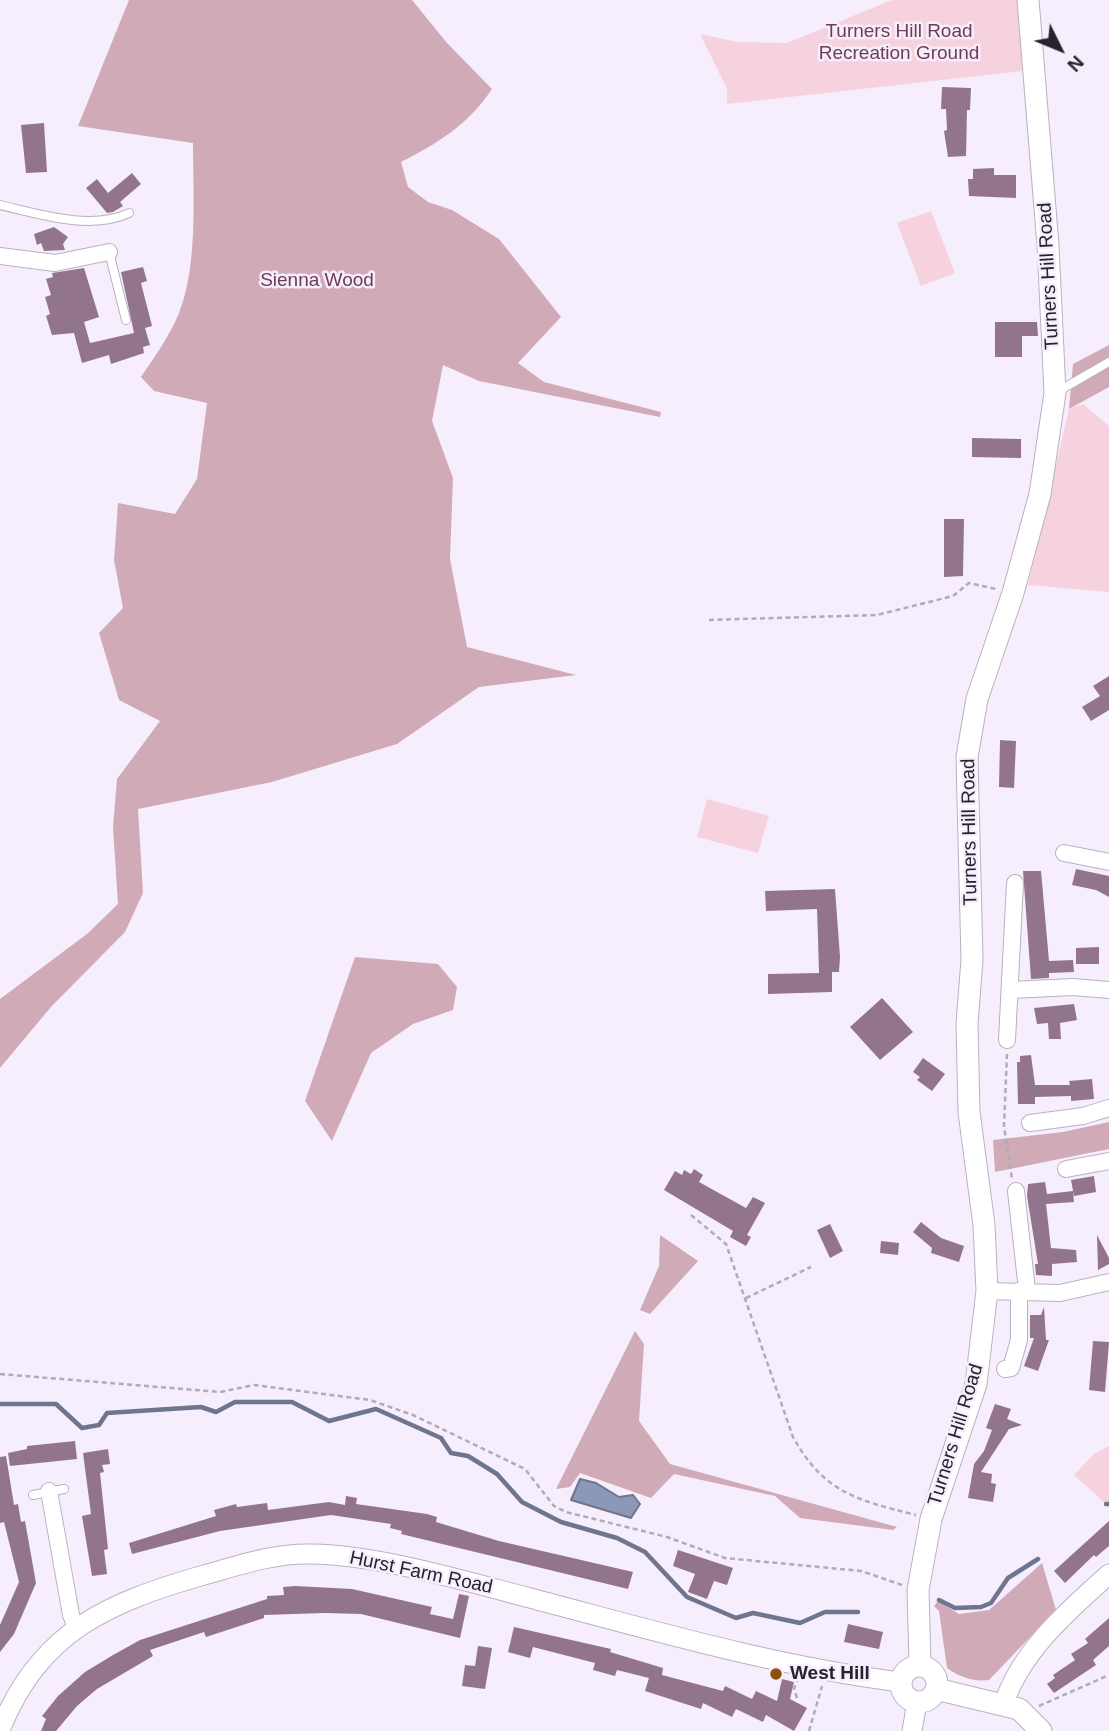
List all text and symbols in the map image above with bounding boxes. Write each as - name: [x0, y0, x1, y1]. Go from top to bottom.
- north arrow: [1025, 14, 1095, 84]
- park label: Turners Hill Road Recreation Ground: [819, 21, 979, 65]
- text: N: [1063, 51, 1088, 76]
- street label: Turners Hill Road: [1034, 202, 1064, 350]
- park label: Sienna Wood: [260, 270, 374, 292]
- street label: Turners Hill Road: [957, 758, 983, 906]
- street label: Turners Hill Road: [924, 1361, 988, 1509]
- street label: Hurst Farm Road: [347, 1547, 495, 1599]
- place label: West Hill: [790, 1663, 870, 1685]
- marker: West Hill: [768, 1666, 784, 1682]

